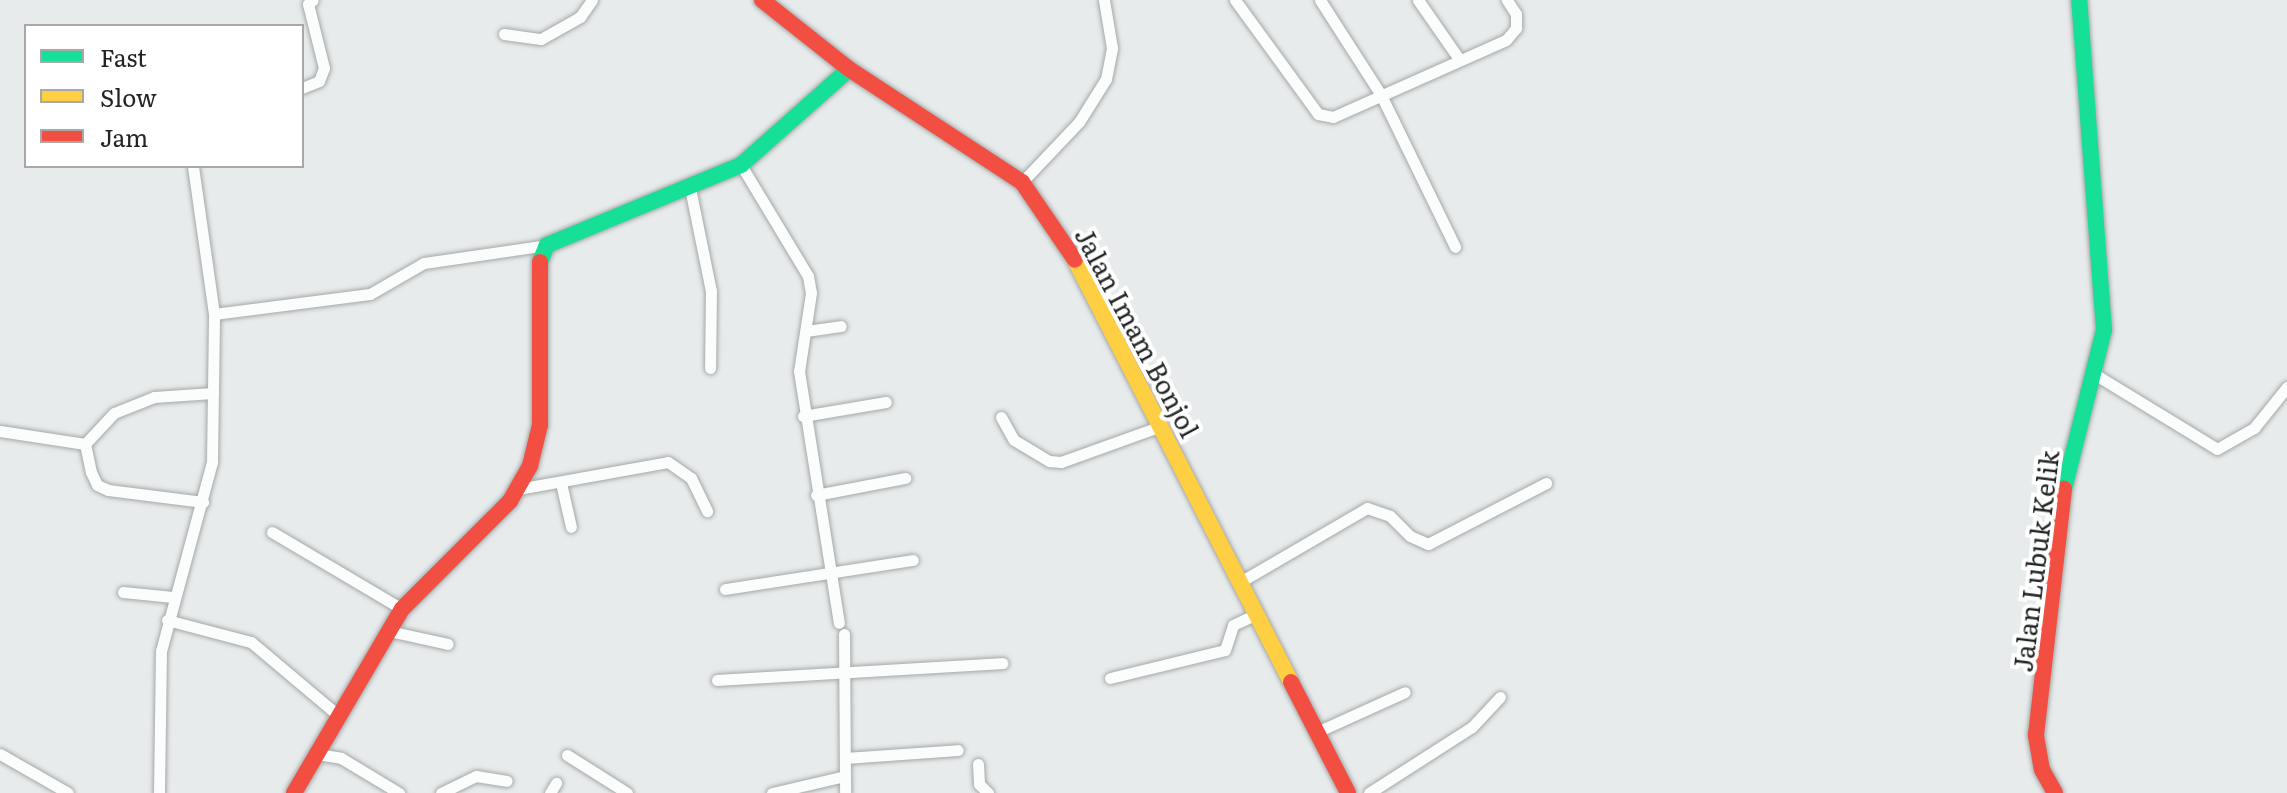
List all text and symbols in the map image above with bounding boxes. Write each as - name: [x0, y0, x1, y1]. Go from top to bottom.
- legend: [24, 24, 304, 168]
- text: Fast: [100, 39, 147, 74]
- text: Slow: [100, 79, 157, 114]
- text: Jam: [100, 119, 148, 154]
- street label: Jalan Imam Bonjol: [1070, 222, 1206, 442]
- street label: Jalan Lubuk Kelik: [2006, 448, 2064, 674]

